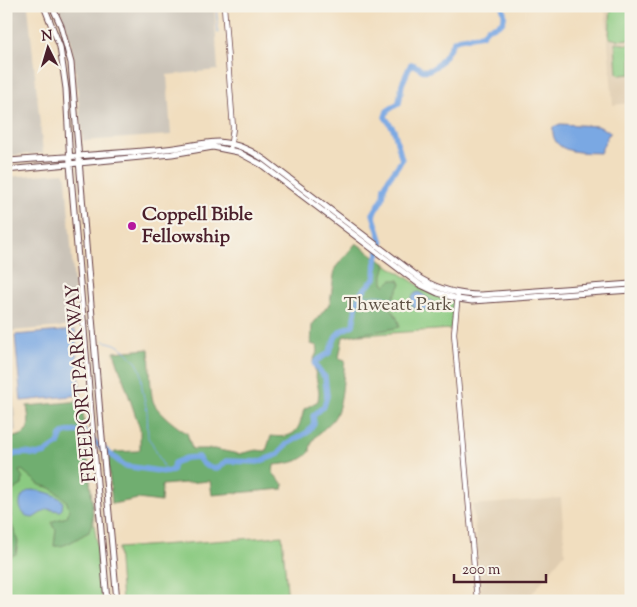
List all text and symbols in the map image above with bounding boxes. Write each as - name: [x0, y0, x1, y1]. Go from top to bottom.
- north arrow: [22, 22, 72, 72]
- text: N: [41, 27, 53, 47]
- place label: Coppell Bible Fellowship: [142, 202, 253, 251]
- marker: Coppell Bible Fellowship: [126, 220, 138, 232]
- street label: FREEPORT PARKWAY: [60, 282, 104, 484]
- park label: Thweatt Park: [344, 292, 453, 319]
- scale bar: [454, 552, 547, 584]
- text: 200 m: [462, 560, 501, 581]

